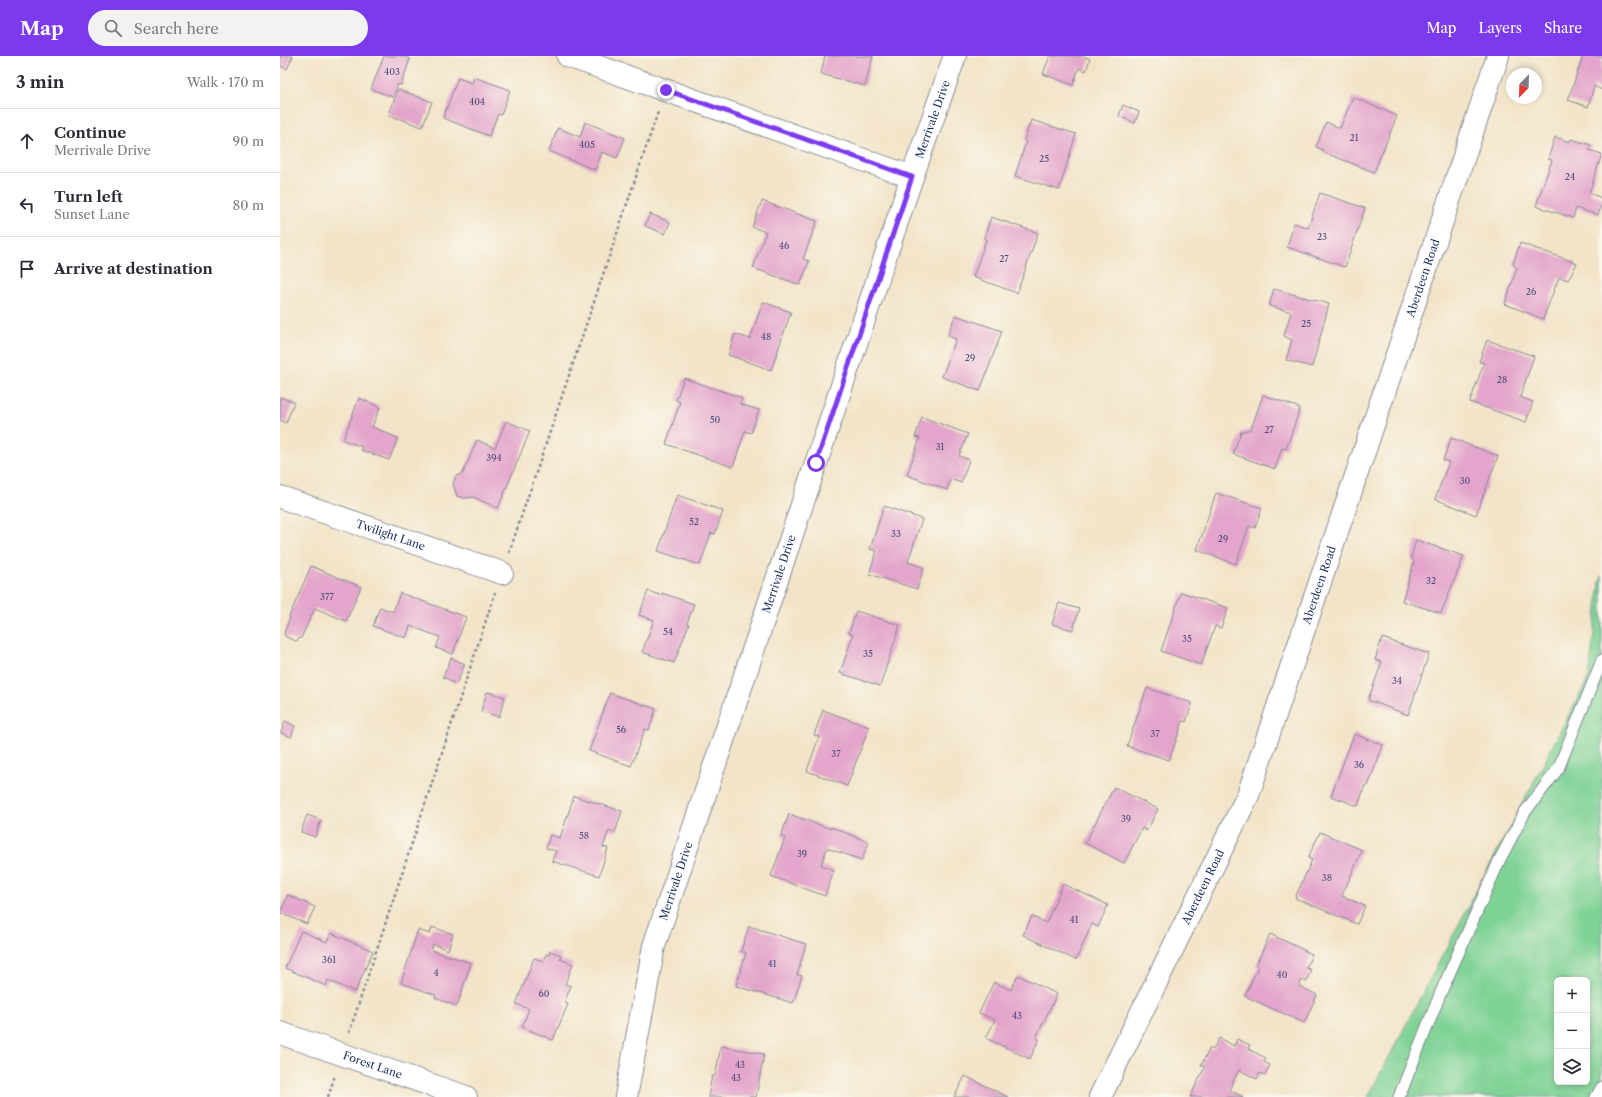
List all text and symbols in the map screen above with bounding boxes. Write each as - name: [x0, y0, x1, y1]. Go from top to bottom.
- search box: [88, 10, 368, 46]
- text: Map: [20, 17, 64, 40]
- icon: search: [102, 17, 124, 39]
- text: Search here: [134, 19, 219, 38]
- text: Map: [1426, 19, 1456, 37]
- text: Layers: [1478, 19, 1522, 37]
- text: Share: [1544, 19, 1582, 37]
- house number: 403: [384, 66, 400, 77]
- north arrow: [1506, 68, 1542, 104]
- text: 3 min: [16, 72, 65, 92]
- text: Walk · 170 m: [187, 74, 264, 90]
- street label: Merrivale Drive: [912, 78, 953, 160]
- route end: [657, 81, 675, 99]
- house number: 404: [469, 96, 485, 107]
- text: Continue: [54, 123, 126, 142]
- icon: ahead: [16, 130, 38, 152]
- house number: 21: [1350, 132, 1359, 143]
- text: 90 m: [233, 133, 264, 149]
- house number: 405: [579, 139, 595, 150]
- text: Merrivale Drive: [54, 142, 151, 158]
- house number: 25: [1039, 153, 1049, 164]
- house number: 24: [1565, 171, 1575, 182]
- text: Turn left: [54, 187, 123, 206]
- icon: left: [16, 194, 38, 216]
- text: 80 m: [232, 197, 264, 213]
- text: Sunset Lane: [54, 206, 130, 222]
- house number: 23: [1317, 231, 1327, 242]
- street label: Aberdeen Road: [1403, 237, 1443, 320]
- house number: 46: [779, 240, 789, 251]
- house number: 27: [999, 253, 1009, 264]
- icon: arrive: [16, 258, 38, 280]
- text: Arrive at destination: [54, 259, 213, 278]
- house number: 26: [1526, 286, 1536, 297]
- house number: 25: [1301, 318, 1311, 329]
- house number: 48: [761, 331, 771, 342]
- house number: 29: [965, 352, 975, 363]
- house number: 28: [1497, 374, 1507, 385]
- house number: 50: [710, 414, 721, 425]
- house number: 27: [1264, 424, 1274, 435]
- house number: 31: [936, 441, 945, 452]
- house number: 394: [486, 452, 502, 463]
- route start: [807, 454, 825, 472]
- house number: 30: [1460, 475, 1471, 486]
- house number: 52: [689, 516, 699, 527]
- street label: Twilight Lane: [354, 517, 427, 553]
- house number: 33: [891, 528, 901, 539]
- street label: Merrivale Drive: [759, 533, 799, 615]
- house number: 29: [1218, 533, 1228, 544]
- street label: Aberdeen Road: [1299, 544, 1339, 627]
- house number: 32: [1426, 575, 1436, 586]
- house number: 377: [320, 591, 334, 602]
- house number: 54: [663, 626, 673, 637]
- house number: 35: [1182, 633, 1192, 644]
- house number: 35: [863, 648, 873, 659]
- house number: 34: [1392, 675, 1402, 686]
- house number: 56: [616, 724, 626, 735]
- house number: 37: [1150, 728, 1160, 739]
- house number: 37: [831, 748, 841, 759]
- house number: 36: [1354, 759, 1364, 770]
- house number: 39: [1121, 813, 1131, 824]
- house number: 58: [579, 830, 589, 841]
- street label: Merrivale Drive: [656, 840, 695, 922]
- street label: Aberdeen Road: [1178, 847, 1227, 927]
- house number: 39: [797, 848, 807, 859]
- house number: 38: [1322, 872, 1332, 883]
- house number: 41: [1070, 914, 1079, 925]
- house number: 361: [322, 954, 336, 965]
- house number: 41: [768, 958, 777, 969]
- house number: 4: [433, 967, 439, 978]
- house number: 40: [1277, 969, 1288, 980]
- map controls: [1554, 977, 1590, 1085]
- button: +: [1554, 977, 1590, 1013]
- house number: 60: [539, 988, 550, 999]
- house number: 43: [1012, 1010, 1022, 1021]
- button: −: [1554, 1013, 1590, 1049]
- street label: Forest Lane: [341, 1048, 404, 1082]
- button: layers: [1554, 1049, 1590, 1085]
- house number: 43: [735, 1059, 745, 1070]
- house number: 43: [731, 1072, 741, 1083]

